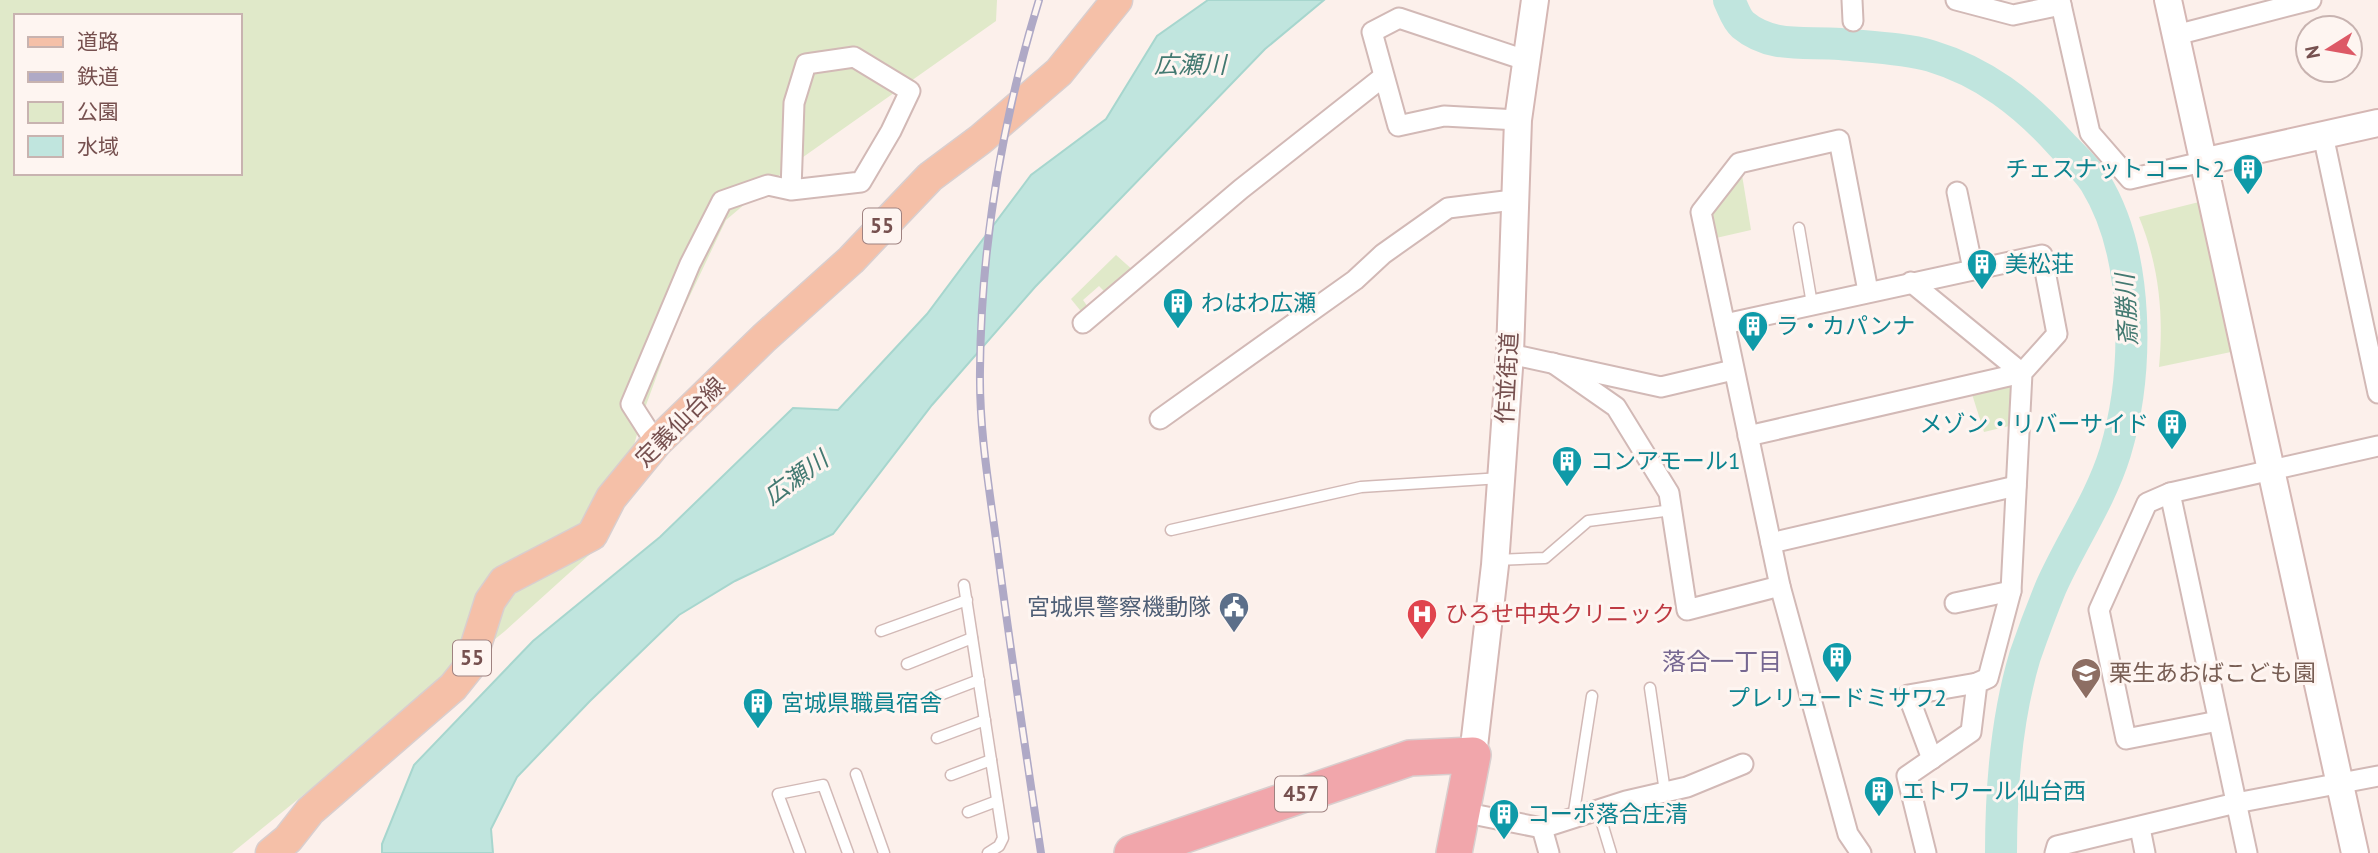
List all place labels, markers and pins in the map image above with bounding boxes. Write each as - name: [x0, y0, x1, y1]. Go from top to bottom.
- building icon: チェスナットコート2: [2231, 152, 2265, 196]
- place label: チェスナットコート2: [2005, 154, 2225, 183]
- building icon: 美松荘: [1965, 247, 1999, 291]
- place label: 美松荘: [2005, 249, 2074, 278]
- building icon: わはわ広瀬: [1161, 286, 1195, 330]
- place label: わはわ広瀬: [1201, 288, 1316, 317]
- building icon: ラ・カパンナ: [1736, 309, 1770, 353]
- place label: ラ・カパンナ: [1776, 311, 1915, 340]
- building icon: メゾン・リバーサイド: [2155, 407, 2189, 451]
- place label: メゾン・リバーサイド: [1919, 409, 2149, 438]
- building icon: コンアモール1: [1550, 444, 1584, 488]
- place label: コンアモール1: [1590, 446, 1741, 475]
- public building icon: 宮城県警察機動隊: [1217, 590, 1251, 634]
- place label: 宮城県警察機動隊: [1027, 592, 1211, 621]
- hospital icon: ひろせ中央クリニック: [1405, 597, 1439, 641]
- place label: ひろせ中央クリニック: [1445, 599, 1675, 628]
- building icon: プレリュードミサワ2: [1820, 640, 1854, 684]
- school or university icon: 栗生あおばこども園: [2069, 656, 2103, 700]
- place label: 栗生あおばこども園: [2109, 658, 2316, 687]
- place label: プレリュードミサワ2: [1727, 683, 1947, 712]
- building icon: 宮城県職員宿舎: [741, 686, 775, 730]
- place label: 宮城県職員宿舎: [781, 688, 942, 717]
- building icon: エトワール仙台西: [1862, 774, 1896, 818]
- place label: エトワール仙台西: [1902, 776, 2086, 805]
- building icon: コーポ落合庄清: [1487, 797, 1521, 841]
- place label: コーポ落合庄清: [1527, 799, 1688, 828]

